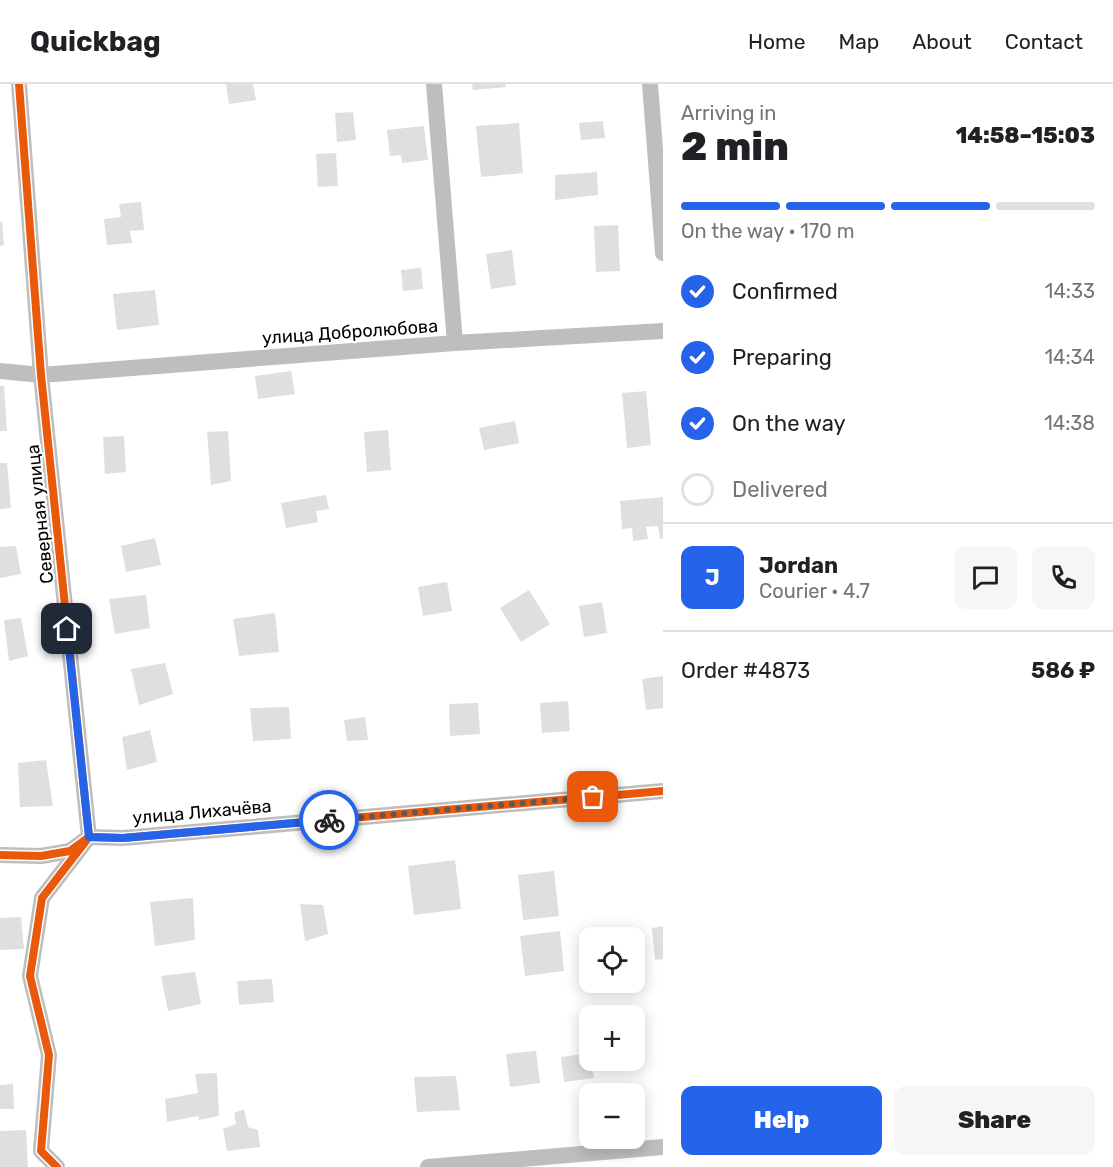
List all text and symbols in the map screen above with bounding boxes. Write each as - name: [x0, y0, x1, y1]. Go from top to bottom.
- text: Quickbag: [30, 25, 161, 58]
- text: Home: [748, 29, 805, 54]
- text: Map: [838, 29, 879, 54]
- text: About: [912, 29, 972, 54]
- text: Contact: [1005, 29, 1083, 54]
- text: Arriving in: [681, 101, 776, 125]
- text: 14:58–15:03: [956, 122, 1095, 149]
- text: 2 min: [681, 124, 789, 170]
- text: On the way · 170 m: [681, 219, 854, 243]
- icon: check: [681, 275, 714, 308]
- text: Confirmed: [732, 278, 838, 305]
- text: 14:33: [1045, 279, 1095, 303]
- street label: улица Добролюбова: [261, 315, 439, 349]
- icon: check: [681, 341, 714, 374]
- text: Preparing: [732, 344, 832, 371]
- text: 14:34: [1044, 345, 1095, 369]
- icon: check: [681, 407, 714, 440]
- text: On the way: [732, 410, 846, 437]
- text: 14:38: [1044, 411, 1095, 435]
- street label: Северная улица: [22, 443, 58, 585]
- text: Delivered: [732, 476, 828, 503]
- button: chat: [954, 546, 1017, 609]
- button: phone: [1032, 546, 1095, 609]
- text: Jordan: [759, 552, 838, 579]
- text: J: [705, 564, 720, 591]
- text: Courier · 4.7: [759, 579, 870, 603]
- pin: [41, 603, 92, 654]
- icon: home: [50, 612, 83, 645]
- text: Order #4873: [681, 657, 810, 684]
- text: 586 ₽: [1031, 657, 1095, 684]
- pin: [567, 771, 618, 822]
- icon: bag: [576, 780, 609, 813]
- courier: [299, 790, 359, 850]
- street label: улица Лихачёва: [132, 795, 272, 829]
- icon: bike: [313, 804, 346, 837]
- map controls: [579, 927, 645, 1149]
- button: locate: [579, 927, 645, 993]
- button: +: [579, 1005, 645, 1071]
- button: −: [579, 1083, 645, 1149]
- button: Help: [681, 1086, 882, 1155]
- button: Share: [894, 1086, 1095, 1155]

